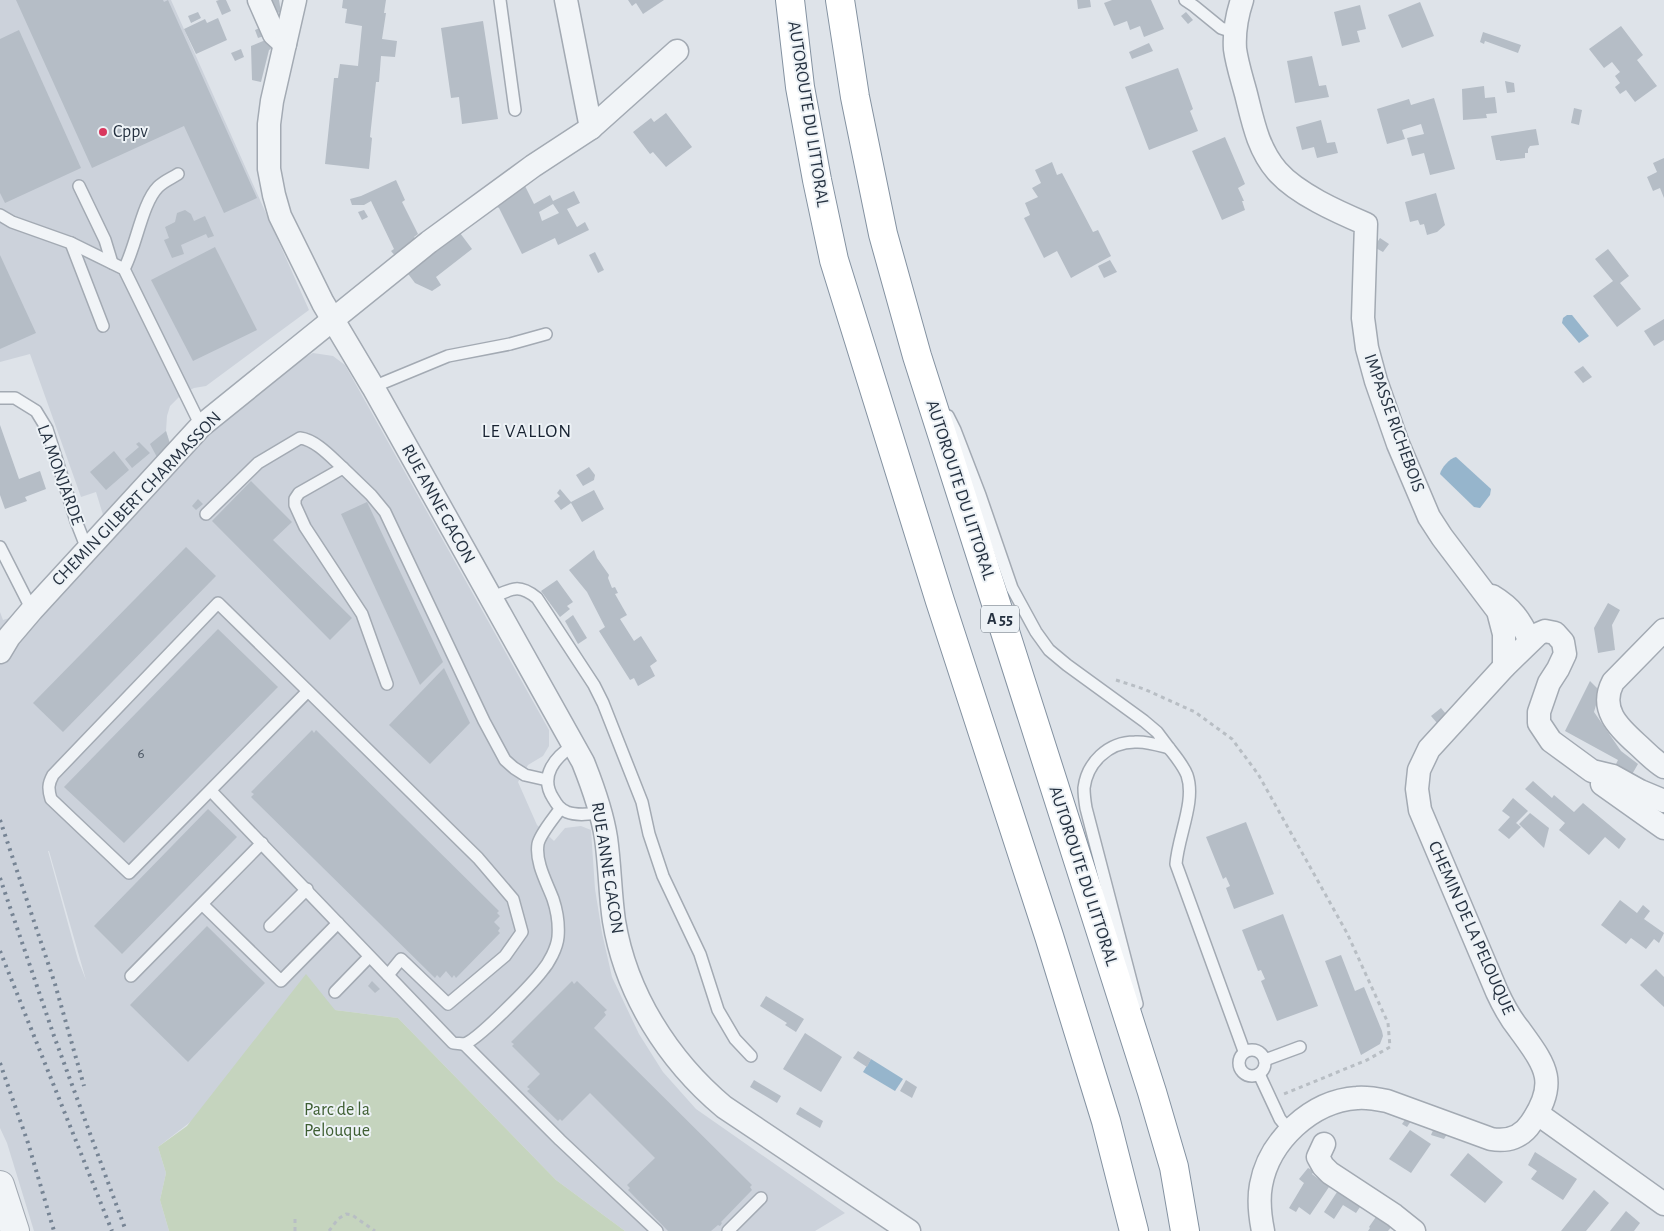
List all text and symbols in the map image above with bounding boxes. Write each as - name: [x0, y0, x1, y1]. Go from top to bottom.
- street label: AUTOROUTE DU LITTORAL: [784, 20, 832, 209]
- place label: Cppv: [113, 123, 148, 141]
- marker: Cppv: [97, 126, 109, 138]
- street label: IMPASSE RICHEBOIS: [1361, 351, 1427, 495]
- street label: AUTOROUTE DU LITTORAL: [922, 398, 998, 583]
- street label: CHEMIN GILBERT CHARMASSON: [49, 408, 225, 590]
- district label: LE VALLON: [482, 422, 572, 441]
- street label: LA MONJARDE: [34, 423, 87, 528]
- street label: RUE ANNE GACON: [398, 441, 478, 567]
- road number: A 55: [981, 606, 1019, 632]
- house number: 6: [137, 746, 145, 761]
- street label: AUTOROUTE DU LITTORAL: [1045, 784, 1121, 969]
- street label: RUE ANNE GACON: [588, 801, 626, 935]
- street label: CHEMIN DE LA PELOUQUE: [1425, 839, 1518, 1018]
- park label: Parc de la Pelouque: [304, 1101, 370, 1140]

